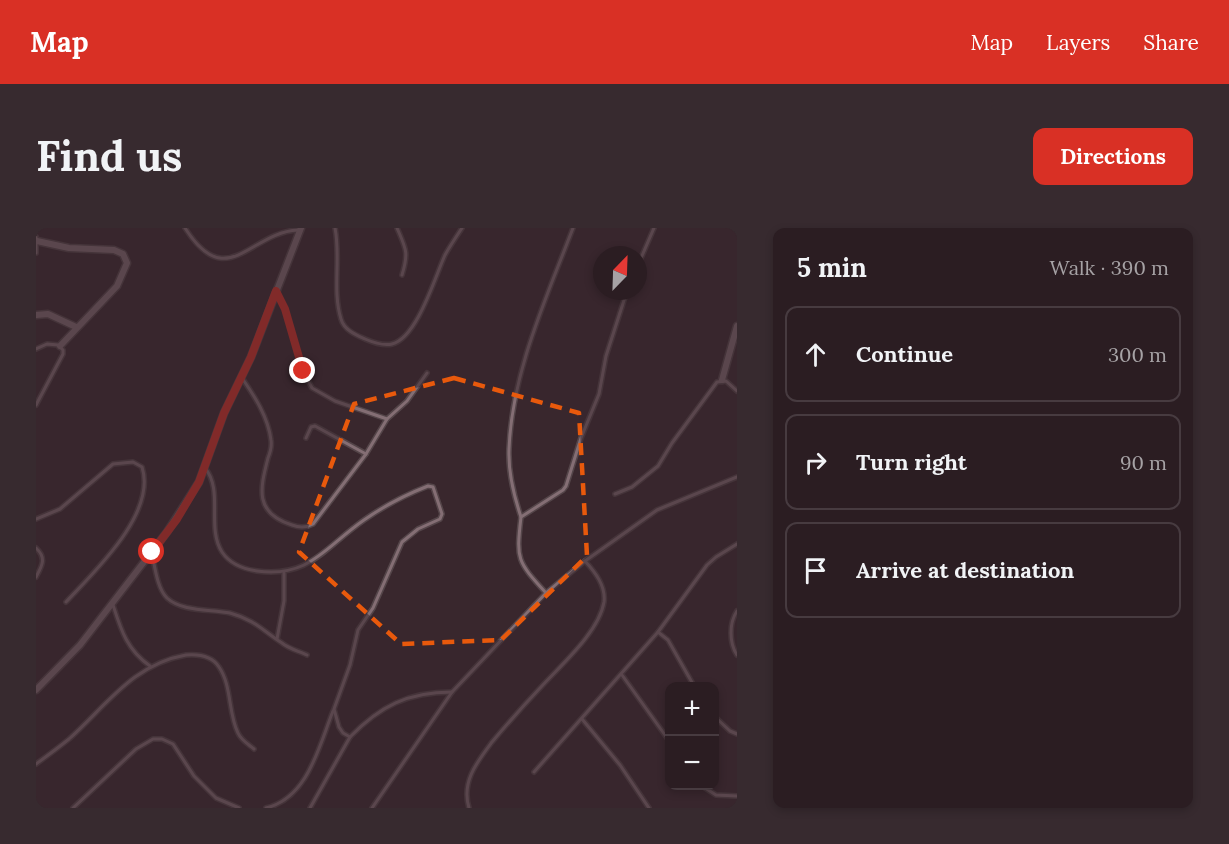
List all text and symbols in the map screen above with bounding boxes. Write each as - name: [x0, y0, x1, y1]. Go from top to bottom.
- text: Map: [30, 24, 89, 60]
- text: Map: [970, 29, 1013, 56]
- text: Layers: [1046, 29, 1110, 56]
- text: Share: [1143, 29, 1199, 56]
- button: Directions: [1033, 128, 1193, 185]
- text: Find us: [36, 129, 182, 183]
- north arrow: [593, 246, 647, 300]
- text: 5 min: [797, 251, 867, 284]
- text: Walk · 390 m: [1050, 255, 1169, 280]
- icon: ahead: [799, 338, 832, 371]
- text: Continue: [856, 340, 953, 368]
- text: 300 m: [1108, 342, 1167, 367]
- route end: [289, 357, 315, 383]
- icon: right: [799, 446, 832, 479]
- text: Turn right: [856, 448, 967, 476]
- text: 90 m: [1120, 450, 1167, 475]
- route start: [138, 538, 164, 564]
- icon: arrive: [799, 554, 832, 587]
- text: Arrive at destination: [856, 556, 1074, 584]
- map controls: [665, 682, 719, 790]
- button: +: [665, 682, 719, 736]
- button: −: [665, 736, 719, 790]

